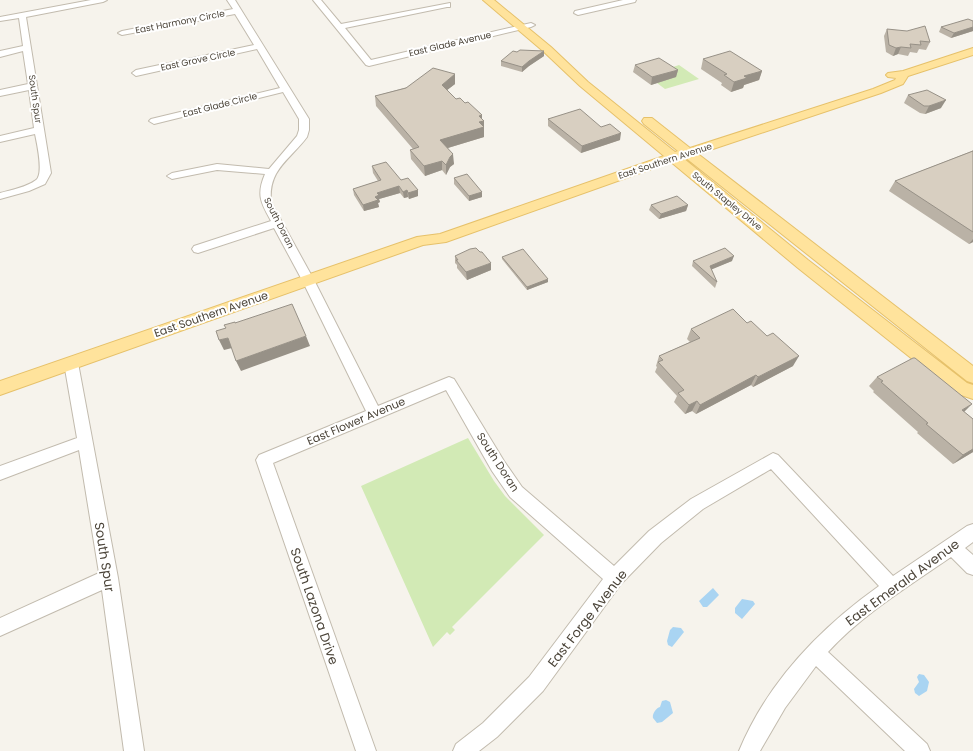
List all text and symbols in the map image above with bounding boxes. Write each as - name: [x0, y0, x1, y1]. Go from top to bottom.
- street label: East Harmony Circle: [134, 7, 226, 37]
- street label: East Glade Avenue: [408, 29, 493, 59]
- street label: East Grove Circle: [160, 46, 237, 74]
- street label: South Spur: [26, 74, 44, 125]
- street label: East Glade Circle: [182, 90, 259, 120]
- street label: East Southern Avenue: [617, 140, 714, 182]
- street label: South Stapley Drive: [689, 169, 765, 233]
- street label: South Doran: [261, 196, 297, 251]
- street label: East Southern Avenue: [152, 287, 270, 341]
- street label: East Flower Avenue: [304, 393, 408, 449]
- street label: South Doran: [473, 429, 523, 495]
- street label: South Spur: [90, 521, 119, 593]
- street label: East Emerald Avenue: [842, 535, 963, 630]
- street label: South Lazona Drive: [286, 545, 343, 667]
- street label: East Forge Avenue: [543, 565, 632, 671]

